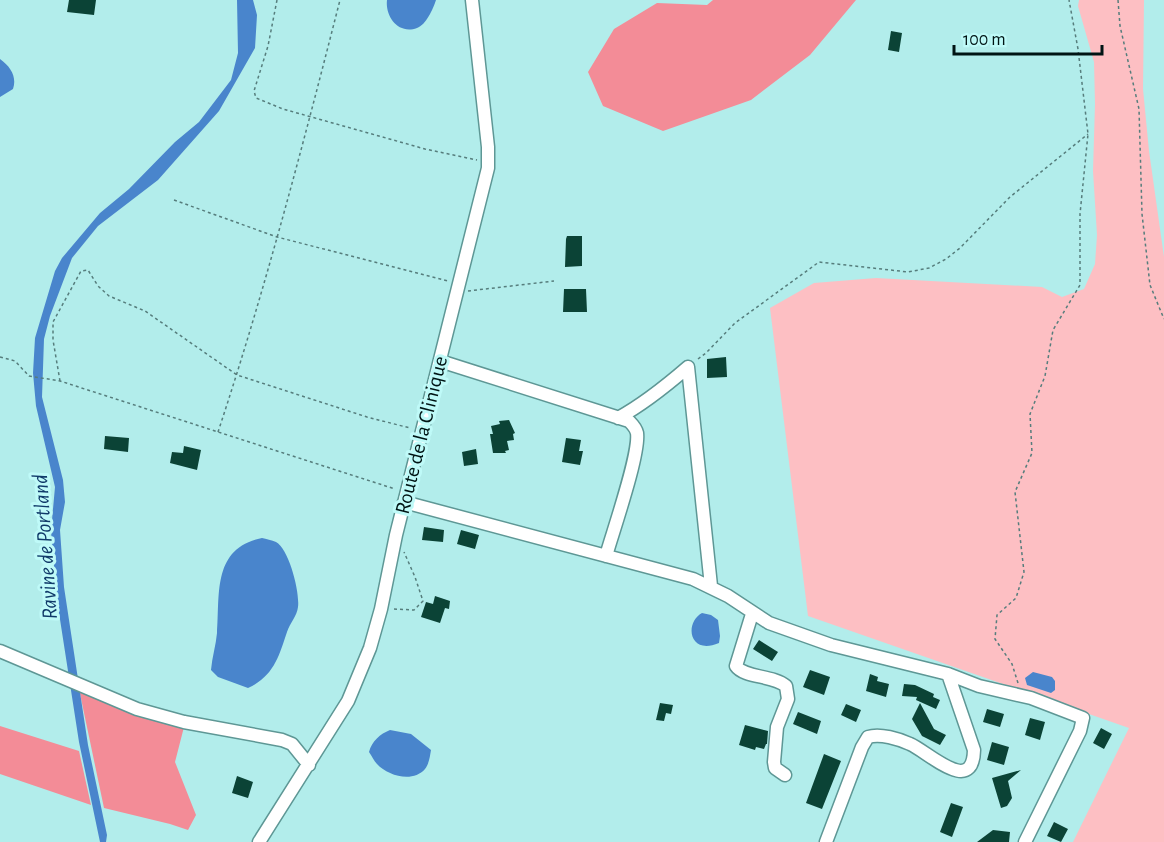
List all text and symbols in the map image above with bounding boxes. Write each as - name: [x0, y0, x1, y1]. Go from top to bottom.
- scale bar: [954, 18, 1102, 56]
- text: 100 m: [963, 31, 1006, 49]
- street label: Route de la Clinique: [392, 354, 451, 516]
- water label: Ravine de Portland: [29, 473, 61, 620]

